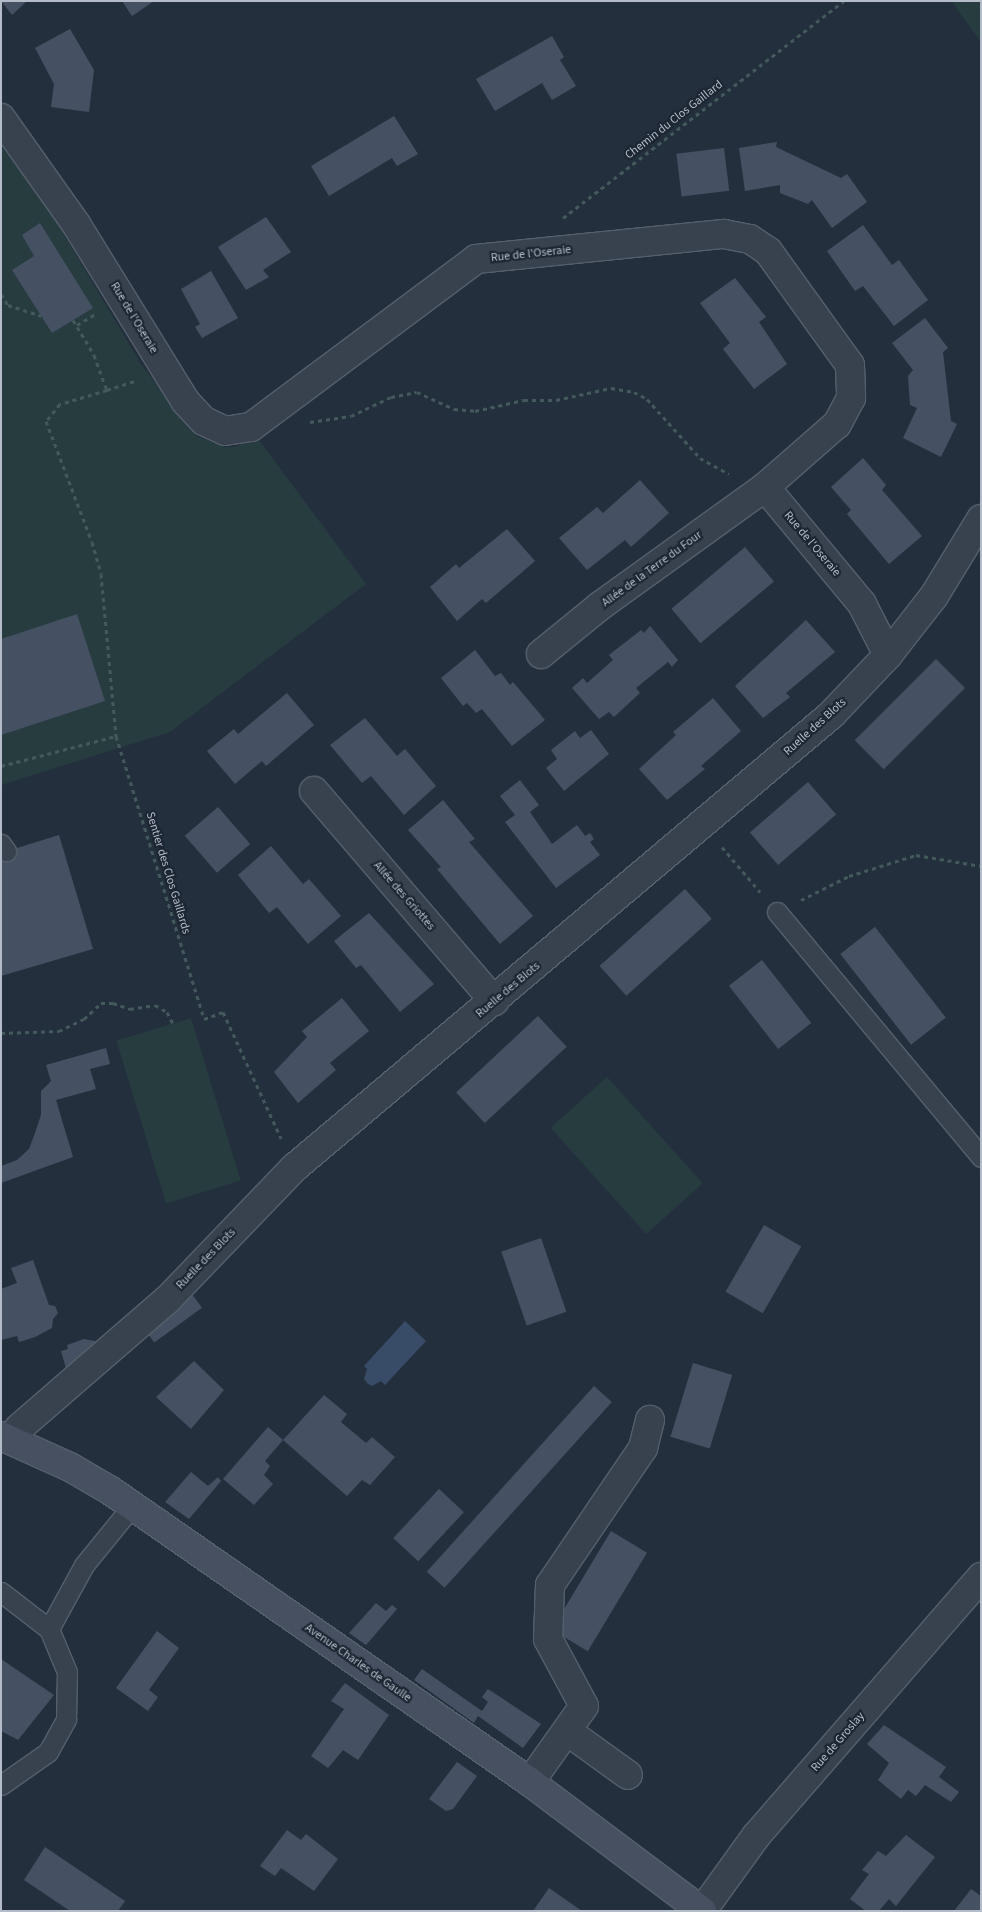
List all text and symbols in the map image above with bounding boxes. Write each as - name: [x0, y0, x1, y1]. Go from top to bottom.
- street label: Chemin du Clos Gaillard: [622, 77, 726, 163]
- street label: Rue de l'Oseraie: [490, 243, 572, 265]
- street label: Rue de l'Oseraie: [107, 280, 161, 356]
- street label: Rue de l'Oseraie: [781, 509, 843, 579]
- street label: Allée de la Terre du Four: [599, 528, 705, 610]
- street label: Ruelle des Blots: [781, 695, 849, 759]
- street label: Sentier des Clos Gaillards: [143, 810, 193, 936]
- street label: Allée des Griottes: [370, 859, 438, 933]
- street label: Ruelle des Blots: [473, 959, 543, 1021]
- street label: Ruelle des Blots: [173, 1226, 239, 1292]
- street label: Avenue Charles de Gaulle: [302, 1621, 414, 1705]
- street label: Rue de Groslay: [808, 1709, 868, 1775]

